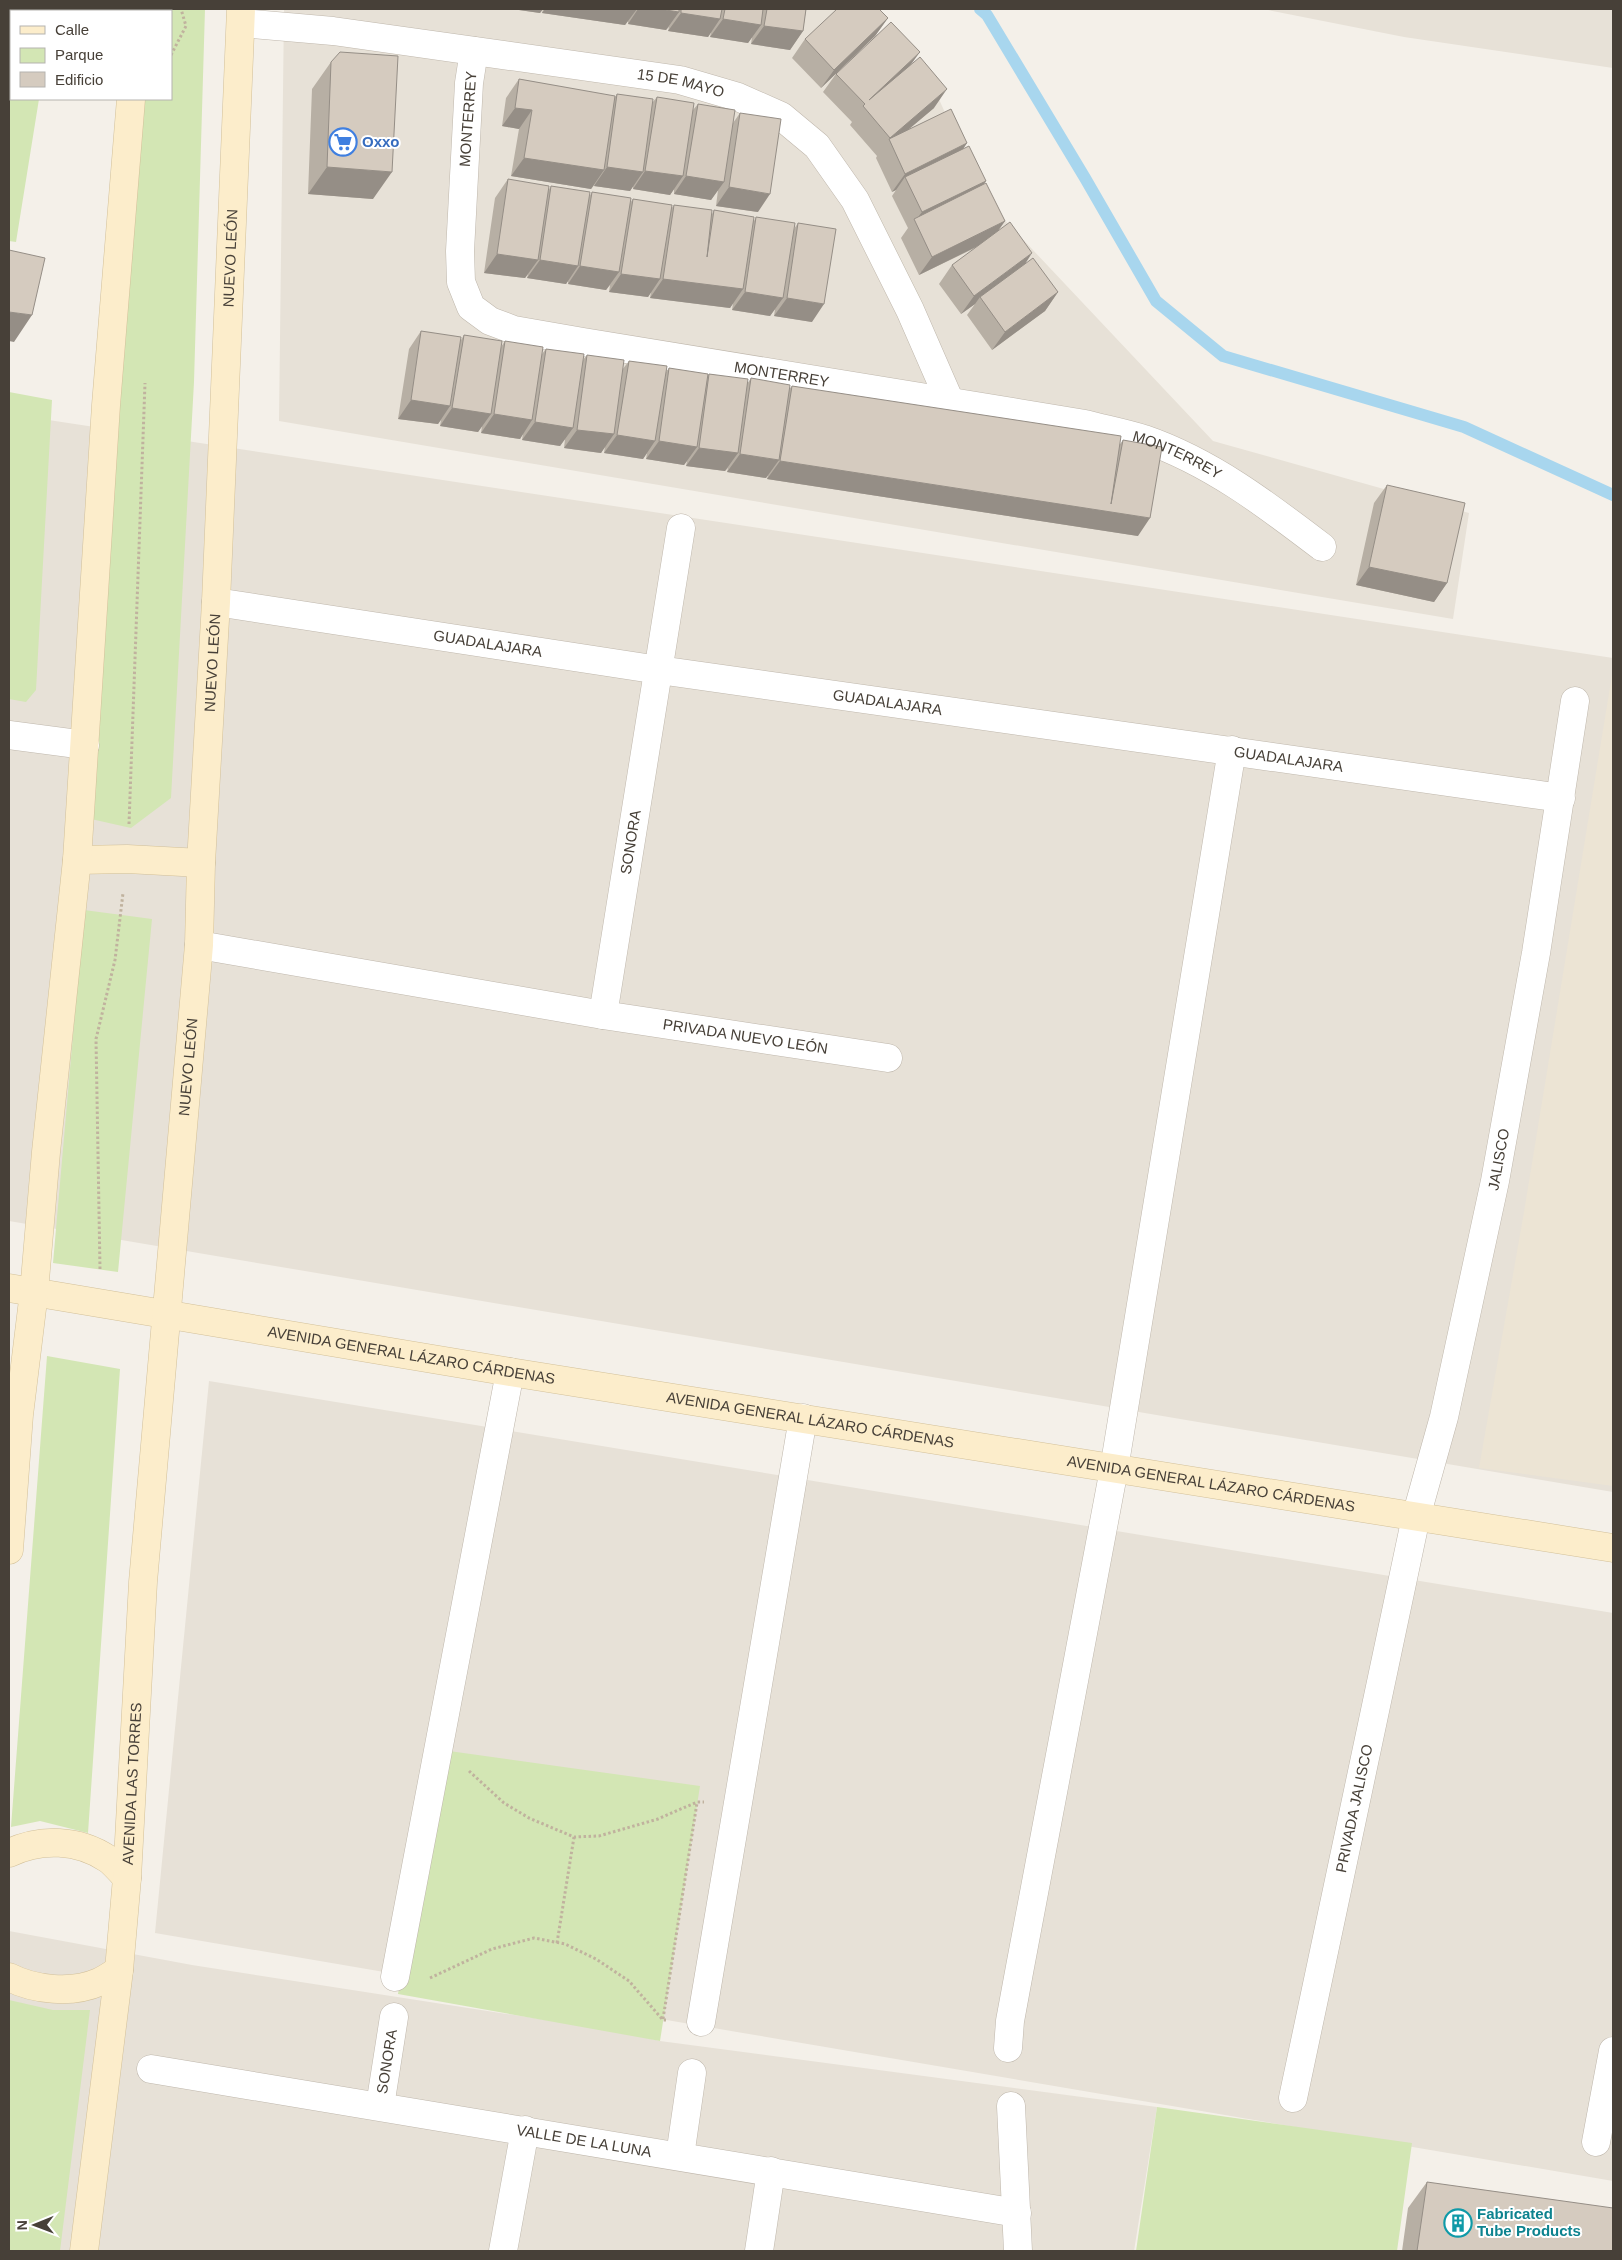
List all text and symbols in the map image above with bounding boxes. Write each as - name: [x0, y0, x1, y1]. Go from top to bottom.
- legend: [10, 10, 172, 100]
- text: Calle: [55, 21, 89, 38]
- text: Parque: [55, 46, 103, 63]
- street label: 15 DE MAYO: [636, 65, 726, 101]
- text: Edificio: [55, 71, 103, 88]
- street label: MONTERREY: [456, 71, 479, 167]
- supermarket icon: Oxxo: [328, 127, 358, 157]
- place label: Oxxo: [362, 133, 400, 150]
- street label: NUEVO LEÓN: [219, 209, 241, 308]
- street label: MONTERREY: [733, 358, 830, 390]
- street label: MONTERREY: [1131, 427, 1225, 482]
- street label: NUEVO LEÓN: [201, 613, 223, 712]
- street label: GUADALAJARA: [432, 626, 544, 660]
- street label: GUADALAJARA: [832, 686, 943, 718]
- street label: GUADALAJARA: [1233, 743, 1344, 775]
- street label: SONORA: [617, 809, 644, 876]
- street label: PRIVADA NUEVO LEÓN: [662, 1015, 829, 1057]
- street label: NUEVO LEÓN: [175, 1017, 201, 1117]
- street label: JALISCO: [1484, 1127, 1512, 1192]
- street label: AVENIDA GENERAL LÁZARO CÁRDENAS: [266, 1323, 556, 1387]
- street label: AVENIDA GENERAL LÁZARO CÁRDENAS: [665, 1388, 955, 1451]
- street label: AVENIDA GENERAL LÁZARO CÁRDENAS: [1066, 1452, 1356, 1515]
- street label: AVENIDA LAS TORRES: [119, 1702, 144, 1865]
- street label: PRIVADA JALISCO: [1332, 1743, 1376, 1874]
- street label: SONORA: [373, 2028, 400, 2095]
- street label: VALLE DE LA LUNA: [515, 2121, 653, 2160]
- north arrow: [10, 2200, 60, 2250]
- place label: Fabricated Tube Products: [1477, 2205, 1581, 2239]
- building icon: Fabricated Tube Products: [1443, 2208, 1473, 2238]
- text: N: [14, 2220, 30, 2230]

